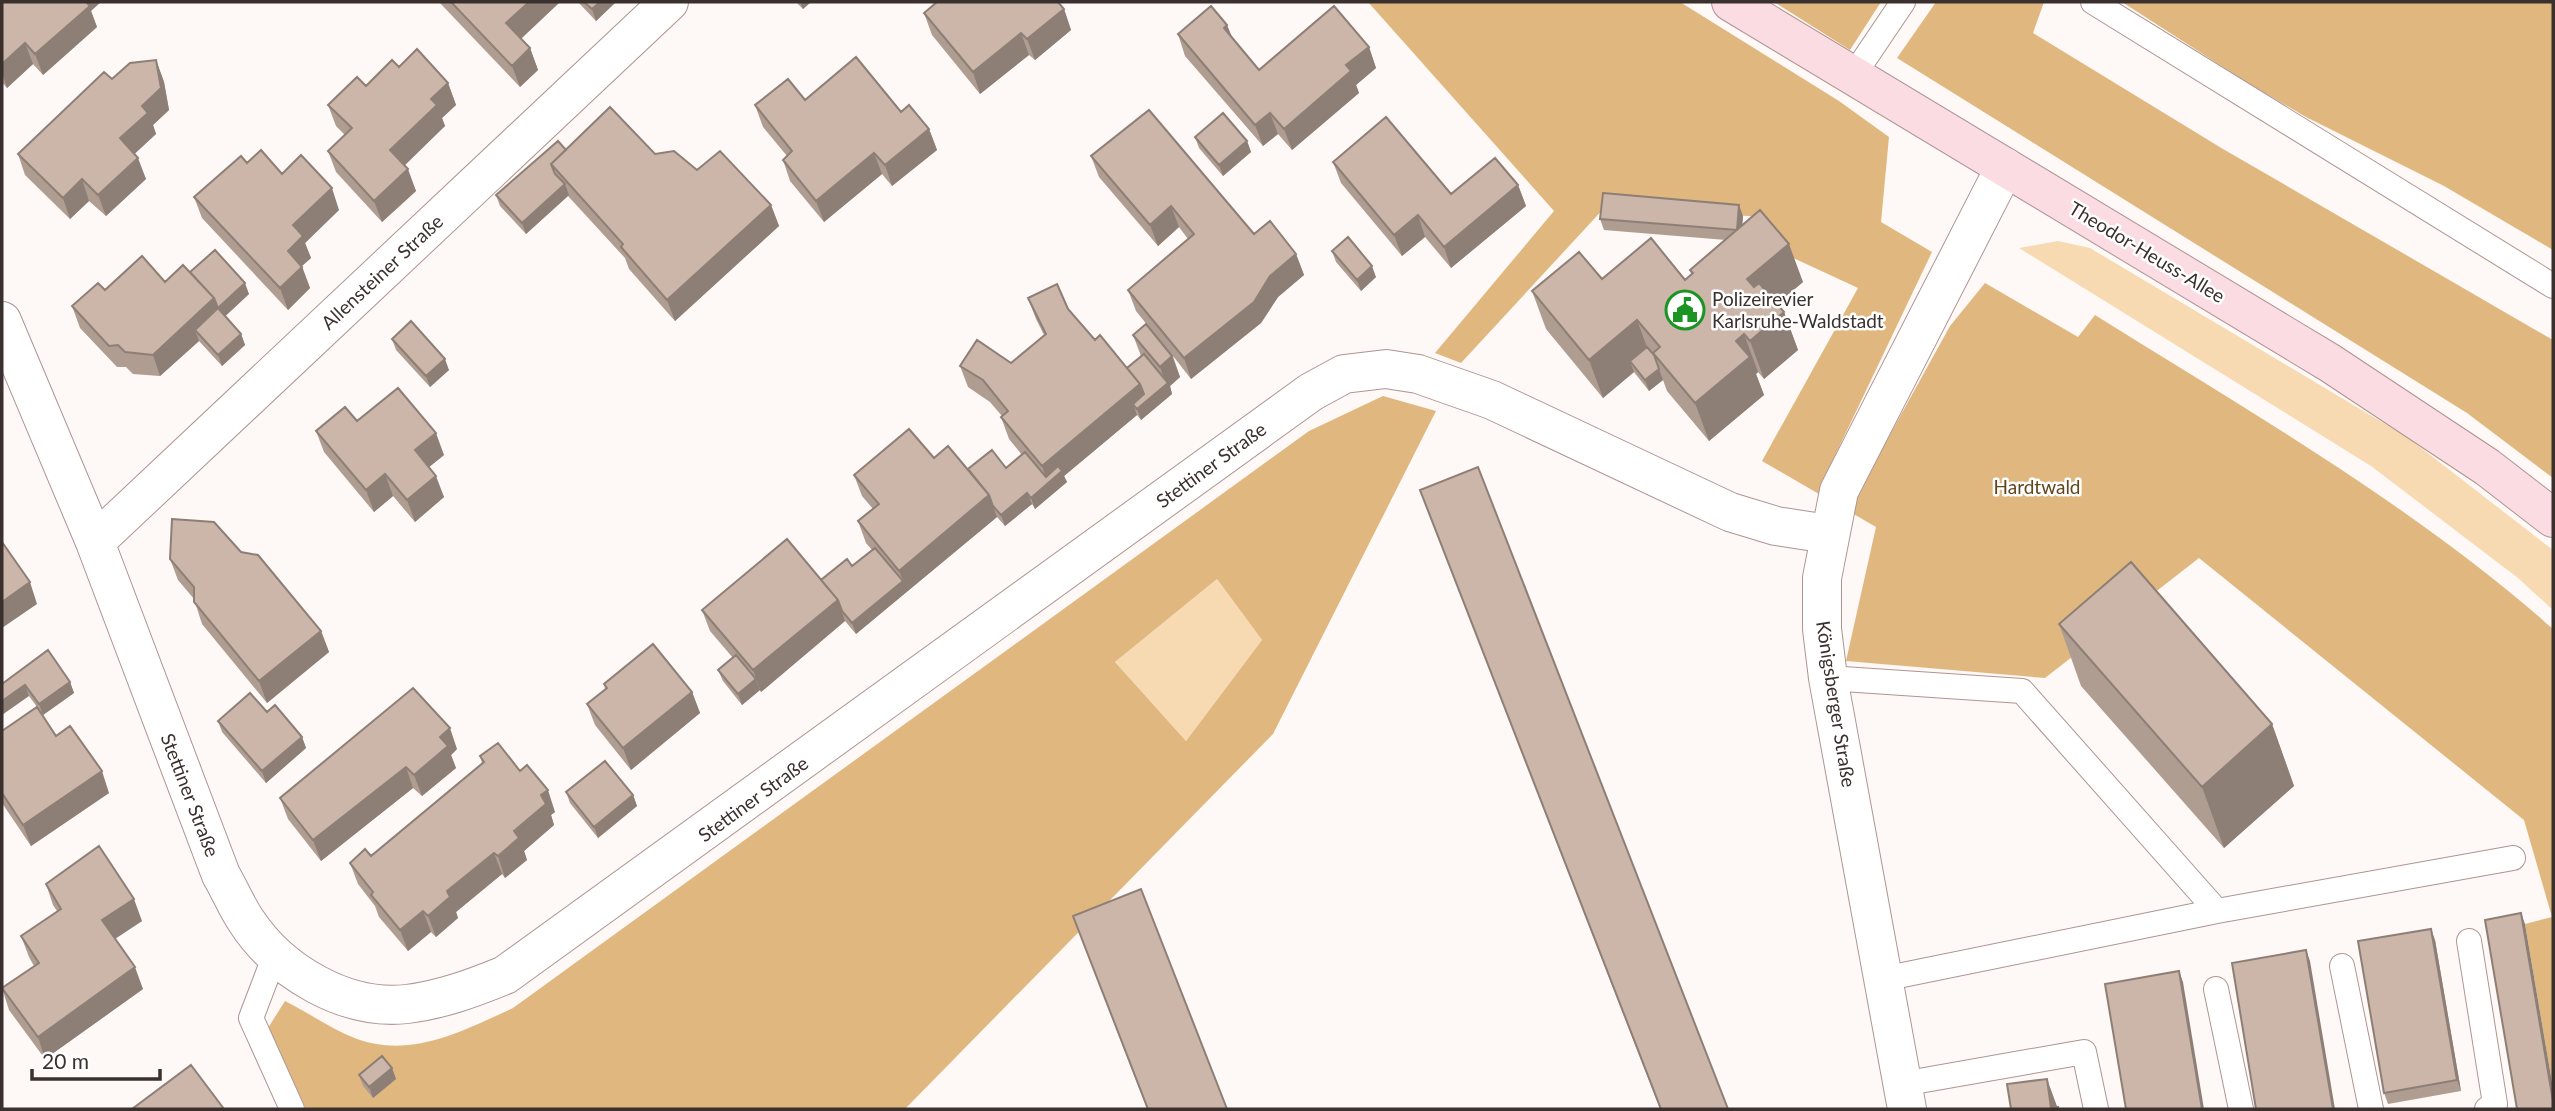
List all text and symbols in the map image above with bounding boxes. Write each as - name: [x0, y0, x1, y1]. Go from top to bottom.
- street label: Theodor-Heuss-Allee: [2065, 196, 2229, 307]
- street label: Allensteiner Straße: [316, 209, 447, 334]
- place label: Polizeirevier Karlsruhe-Waldstadt: [1712, 287, 1884, 332]
- public building icon: Polizeirevier Karlsruhe-Waldstadt: [1664, 289, 1706, 331]
- street label: Stettiner Straße: [1151, 417, 1270, 512]
- park label: Hardtwald: [1993, 475, 2081, 498]
- street label: Königsberger Straße: [1812, 619, 1861, 789]
- street label: Stettiner Straße: [156, 730, 225, 860]
- street label: Stettiner Straße: [693, 751, 812, 846]
- scale bar: [32, 1038, 159, 1082]
- text: 20 m: [42, 1048, 89, 1073]

